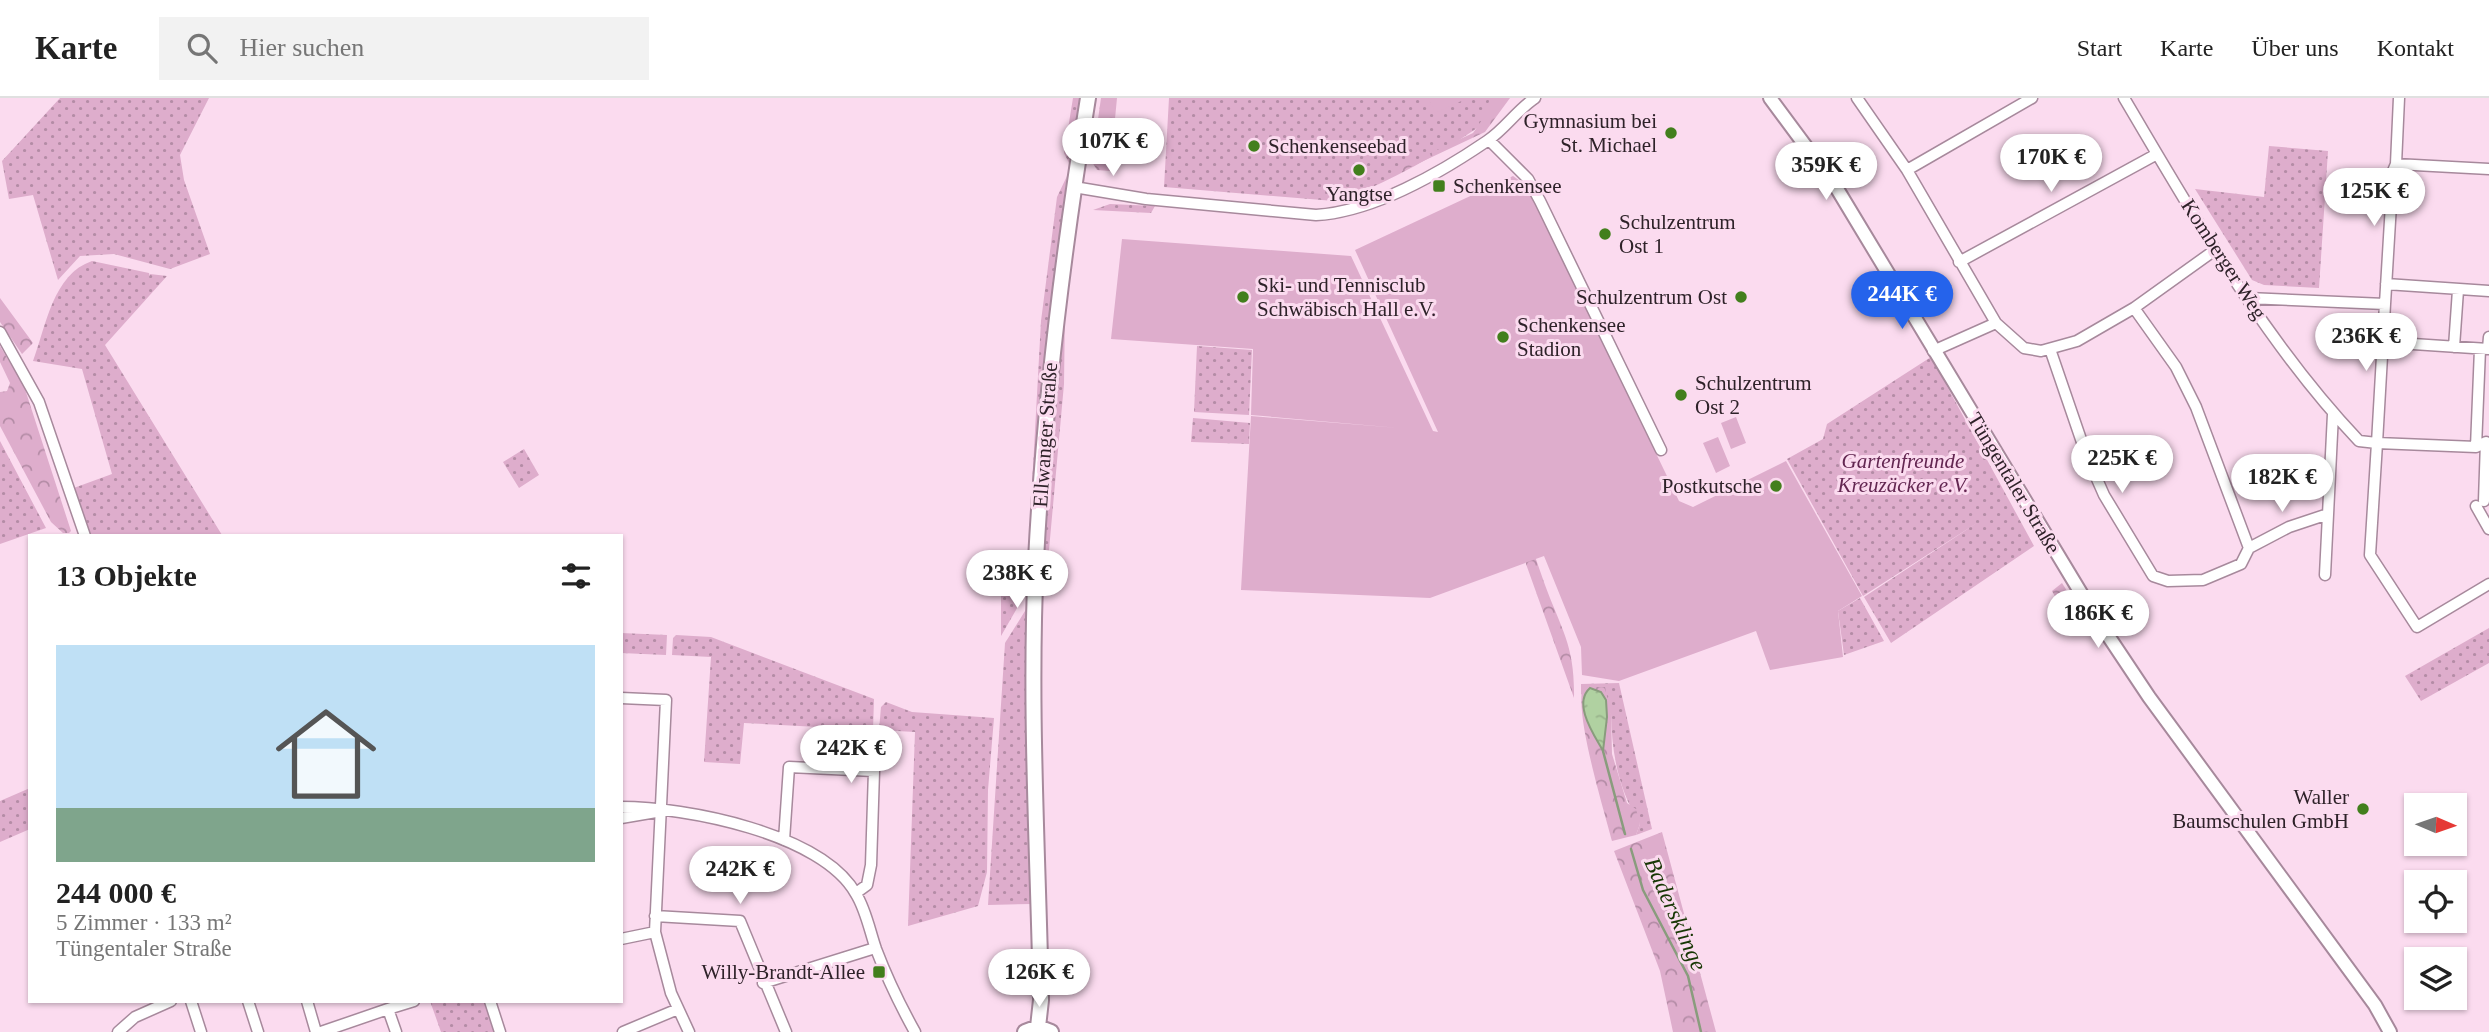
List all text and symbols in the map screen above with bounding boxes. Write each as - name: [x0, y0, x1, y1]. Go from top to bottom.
- search box: [159, 17, 649, 80]
- icon: search: [183, 29, 221, 67]
- text: Karte: [35, 30, 117, 66]
- text: Hier suchen: [239, 33, 364, 62]
- text: Start: [2077, 35, 2122, 61]
- text: Karte: [2160, 35, 2213, 61]
- text: Über uns: [2251, 35, 2339, 61]
- text: Kontakt: [2377, 35, 2454, 61]
- place label: Gymnasium bei St. Michael: [1523, 109, 1657, 157]
- pin: 107K €: [1056, 118, 1170, 178]
- marker: Gymnasium bei St. Michael: [1663, 125, 1679, 141]
- text: 107K €: [1078, 128, 1148, 153]
- place label: Schenkenseebad: [1268, 134, 1407, 158]
- pin: 170K €: [1994, 134, 2108, 194]
- marker: Schenkenseebad: [1246, 138, 1262, 154]
- pin: 359K €: [1769, 142, 1883, 202]
- text: 170K €: [2016, 144, 2086, 169]
- text: 359K €: [1791, 152, 1861, 177]
- marker: Yangtse: [1351, 162, 1367, 178]
- pin: 125K €: [2317, 169, 2431, 228]
- place label: Schenkensee: [1453, 174, 1561, 198]
- marker: Schenkensee: [1431, 178, 1447, 194]
- text: 125K €: [2339, 178, 2409, 203]
- place label: Yangtse: [1326, 182, 1392, 206]
- street label: Komberger Weg: [2176, 195, 2272, 324]
- place label: Schulzentrum Ost 1: [1619, 210, 1736, 258]
- marker: Schulzentrum Ost 1: [1597, 226, 1613, 242]
- pin: 244K €: [1845, 272, 1959, 331]
- place label: Ski- und Tennisclub Schwäbisch Hall e.V.: [1257, 273, 1436, 321]
- text: 244K €: [1867, 281, 1937, 306]
- place label: Schulzentrum Ost: [1576, 285, 1727, 309]
- marker: Ski- und Tennisclub Schwäbisch Hall e.V.: [1235, 289, 1251, 305]
- marker: Schulzentrum Ost: [1733, 289, 1749, 305]
- place label: Schenkensee Stadion: [1517, 313, 1625, 361]
- pin: 236K €: [2309, 314, 2423, 373]
- text: 236K €: [2331, 323, 2401, 348]
- marker: Schenkensee Stadion: [1495, 329, 1511, 345]
- street label: Ellwanger Straße: [1028, 362, 1062, 508]
- place label: Schulzentrum Ost 2: [1695, 371, 1812, 419]
- marker: Schulzentrum Ost 2: [1673, 387, 1689, 403]
- street label: Tüngentaler Straße: [1962, 408, 2066, 558]
- pin: 225K €: [2065, 436, 2179, 495]
- text: 225K €: [2087, 445, 2157, 470]
- park label: Gartenfreunde Kreuzäcker e.V.: [1836, 449, 1969, 497]
- pin: 182K €: [2225, 454, 2339, 514]
- text: 182K €: [2247, 464, 2317, 489]
- place label: Postkutsche: [1662, 474, 1762, 498]
- marker: Postkutsche: [1768, 478, 1784, 494]
- pin: 238K €: [960, 550, 1074, 610]
- icon: filters: [557, 557, 595, 595]
- text: 13 Objekte: [56, 559, 197, 592]
- text: 238K €: [982, 560, 1052, 585]
- pin: 186K €: [2041, 590, 2155, 650]
- text: 186K €: [2063, 600, 2133, 625]
- icon: home: [263, 691, 389, 817]
- pin: 242K €: [794, 726, 908, 785]
- text: 242K €: [816, 735, 886, 760]
- place label: Waller Baumschulen GmbH: [2172, 785, 2349, 833]
- north arrow: [2404, 793, 2468, 856]
- map controls: [2404, 793, 2467, 1010]
- marker: Waller Baumschulen GmbH: [2355, 801, 2371, 817]
- pin: 242K €: [683, 846, 797, 906]
- water label: Badersklinge: [1639, 854, 1712, 975]
- text: 242K €: [705, 856, 775, 881]
- button: locate: [2404, 870, 2467, 933]
- text: 244 000 €: [56, 876, 176, 909]
- text: 5 Zimmer · 133 m²: [56, 910, 232, 935]
- text: Tüngentaler Straße: [56, 936, 232, 961]
- button: layers: [2404, 947, 2467, 1010]
- pin: 126K €: [982, 950, 1096, 1009]
- text: 126K €: [1004, 959, 1074, 984]
- place label: Willy-Brandt-Allee: [701, 960, 865, 984]
- marker: Willy-Brandt-Allee: [871, 964, 887, 980]

